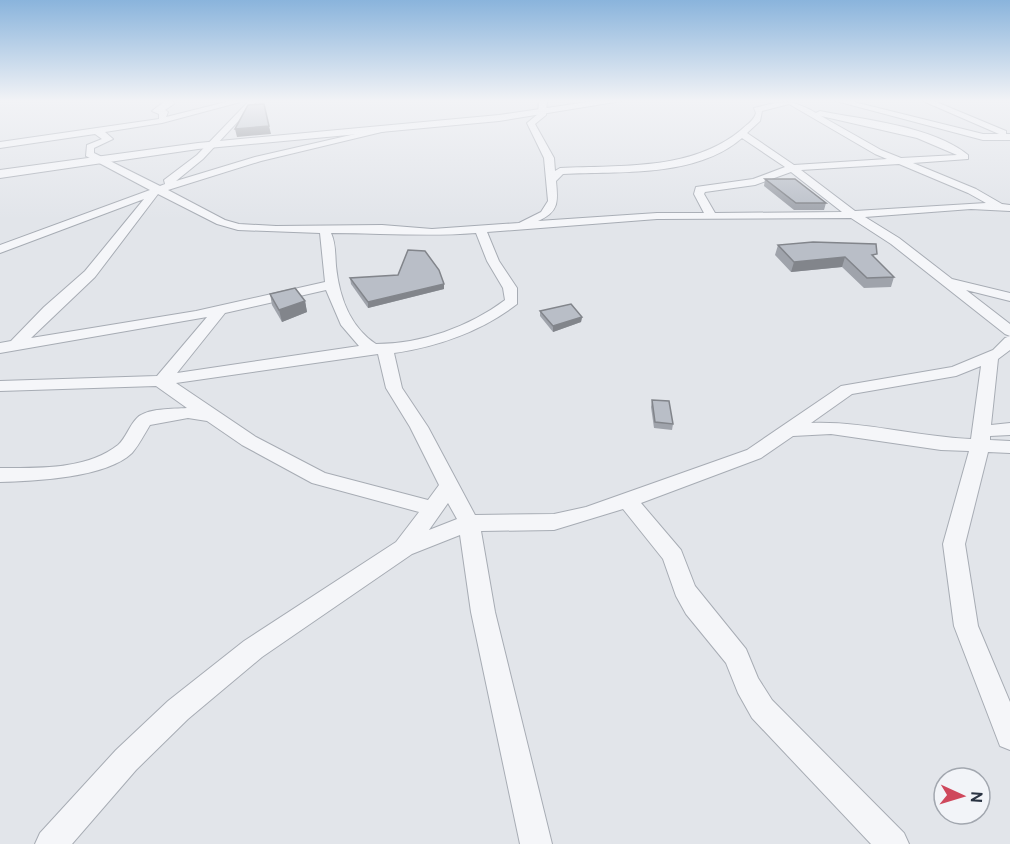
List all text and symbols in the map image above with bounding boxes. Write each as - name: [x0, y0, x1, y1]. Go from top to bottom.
- north arrow: [932, 766, 992, 826]
- text: N: [965, 790, 985, 803]

